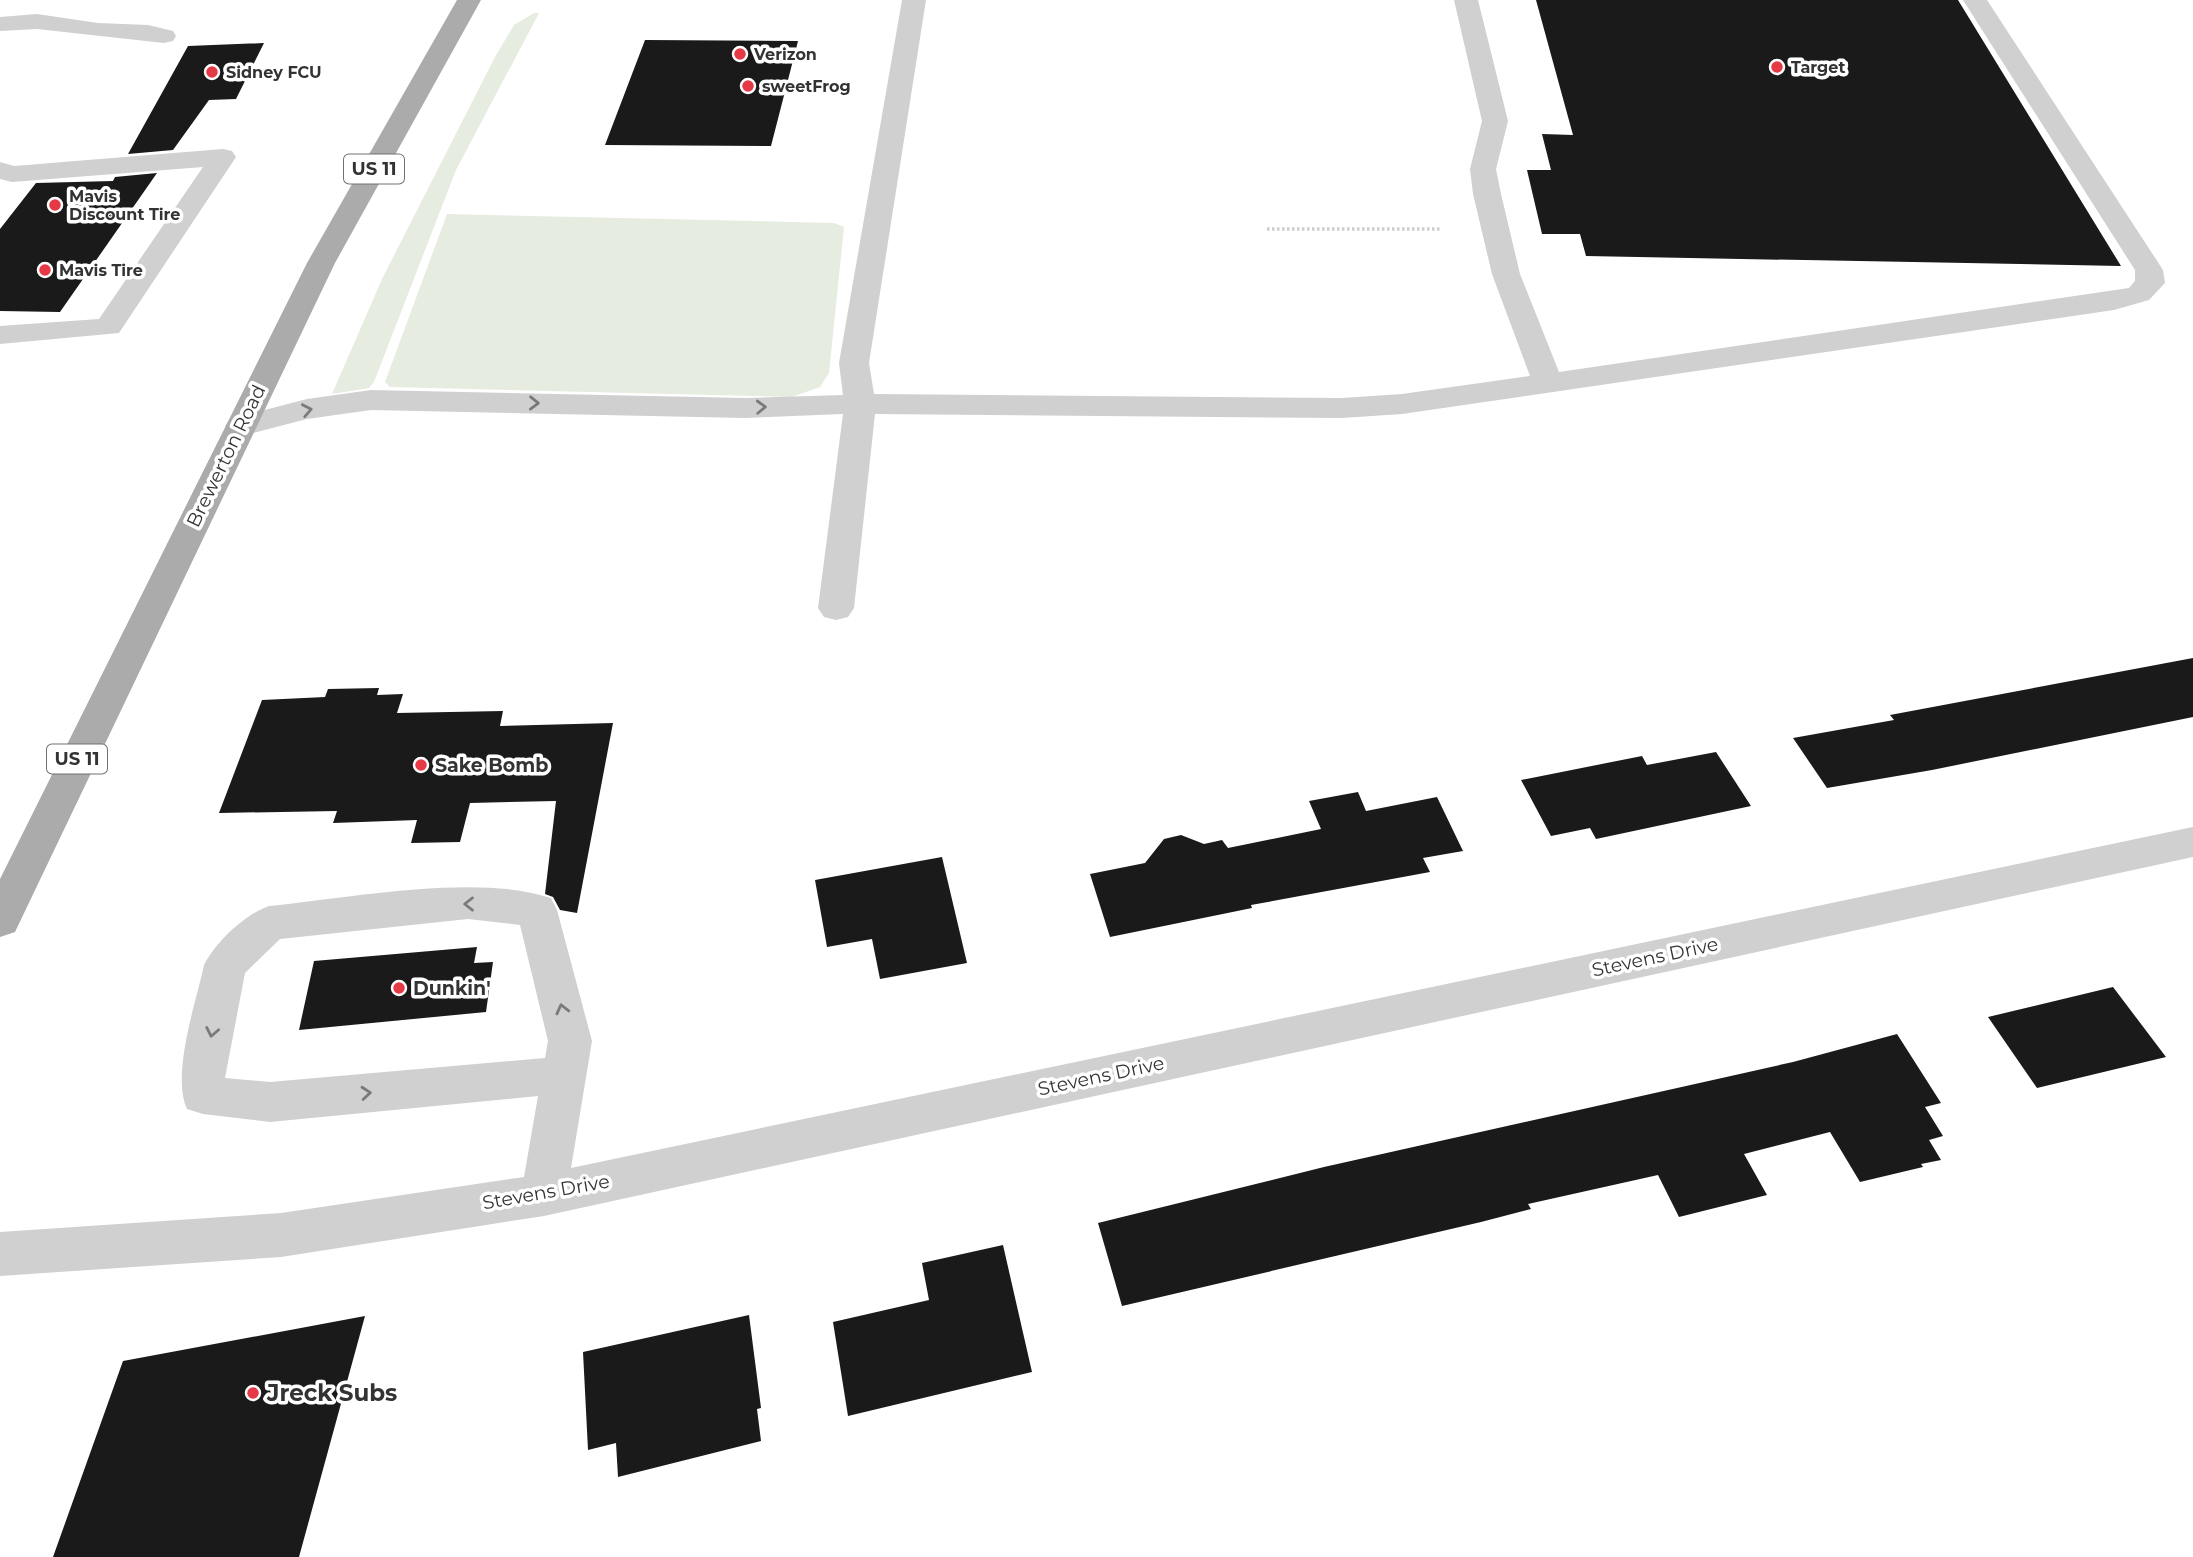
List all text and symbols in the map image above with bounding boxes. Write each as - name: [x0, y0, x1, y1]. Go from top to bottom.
- place label: Verizon: [753, 45, 817, 64]
- marker: Verizon: [732, 46, 748, 62]
- place label: Target: [1791, 58, 1845, 77]
- marker: Target: [1769, 59, 1785, 75]
- place label: Sidney FCU: [226, 63, 322, 82]
- marker: Sidney FCU: [204, 64, 220, 80]
- place label: sweetFrog: [762, 77, 851, 96]
- marker: sweetFrog: [740, 78, 756, 94]
- road number: US 11: [344, 154, 404, 184]
- place label: Mavis Discount Tire: [69, 187, 180, 224]
- marker: Mavis Discount Tire: [47, 197, 63, 213]
- place label: Mavis Tire: [59, 261, 143, 280]
- marker: Mavis Tire: [37, 262, 53, 278]
- street label: Brewerton Road: [182, 381, 270, 531]
- one-way arrow: [529, 395, 540, 411]
- one-way arrow: [756, 400, 767, 415]
- one-way arrow: [301, 403, 313, 418]
- road number: US 11: [47, 744, 107, 774]
- place label: Sake Bomb: [435, 754, 548, 777]
- marker: Sake Bomb: [413, 757, 429, 773]
- one-way arrow: [463, 896, 474, 912]
- street label: Stevens Drive: [1590, 932, 1720, 982]
- place label: Dunkin': [413, 977, 491, 1000]
- marker: Dunkin': [391, 980, 407, 996]
- one-way arrow: [556, 1003, 570, 1015]
- one-way arrow: [205, 1026, 220, 1038]
- street label: Stevens Drive: [1036, 1051, 1166, 1101]
- one-way arrow: [361, 1086, 372, 1101]
- street label: Stevens Drive: [481, 1170, 611, 1214]
- place label: Jreck Subs: [266, 1379, 397, 1407]
- marker: Jreck Subs: [245, 1385, 261, 1401]

